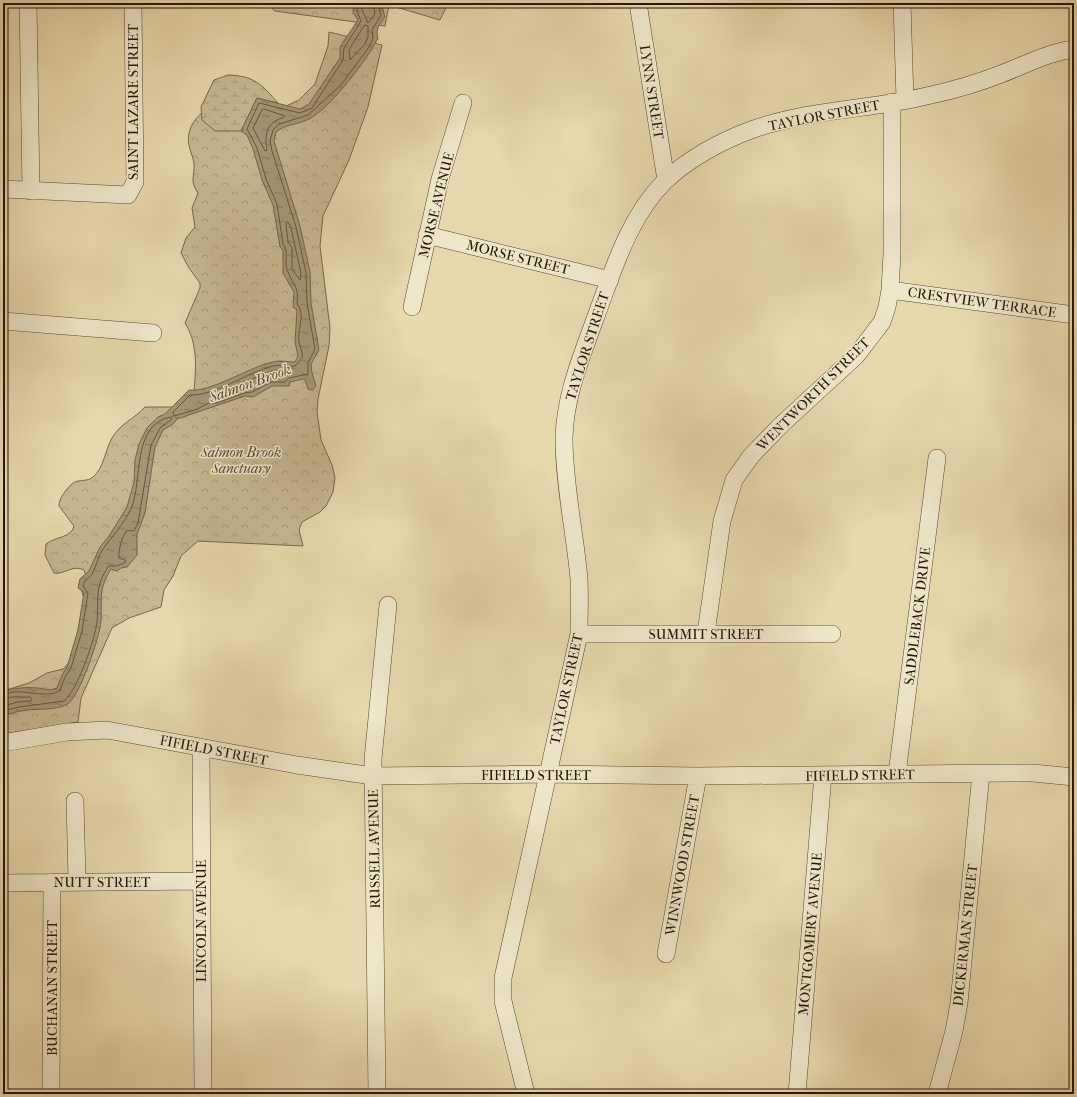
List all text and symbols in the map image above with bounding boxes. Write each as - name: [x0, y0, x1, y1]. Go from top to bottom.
- street label: SAINT LAZARE STREET: [125, 23, 142, 180]
- street label: LYNN STREET: [636, 44, 667, 141]
- street label: TAYLOR STREET: [767, 96, 882, 135]
- street label: MORSE AVENUE: [415, 150, 458, 260]
- street label: MORSE STREET: [464, 236, 572, 279]
- street label: CRESTVIEW TERRACE: [907, 284, 1058, 321]
- street label: TAYLOR STREET: [562, 289, 613, 403]
- street label: WENTWORTH STREET: [752, 334, 874, 455]
- water label: Salmon Brook: [205, 360, 294, 407]
- park label: Salmon Brook Sanctuary: [200, 444, 281, 477]
- street label: SADDLEBACK DRIVE: [901, 546, 934, 686]
- street label: SUMMIT STREET: [649, 626, 764, 643]
- street label: TAYLOR STREET: [546, 631, 587, 746]
- street label: FIFIELD STREET: [158, 732, 270, 769]
- street label: FIFIELD STREET: [805, 766, 916, 785]
- street label: FIFIELD STREET: [481, 767, 592, 784]
- street label: RUSSELL AVENUE: [365, 789, 384, 909]
- street label: WINNWOOD STREET: [662, 793, 703, 938]
- street label: MONTGOMERY AVENUE: [795, 851, 826, 1016]
- street label: LINCOLN AVENUE: [193, 859, 210, 982]
- street label: DICKERMAN STREET: [950, 863, 981, 1007]
- street label: NUTT STREET: [54, 874, 151, 891]
- street label: BUCHANAN STREET: [44, 920, 61, 1056]

